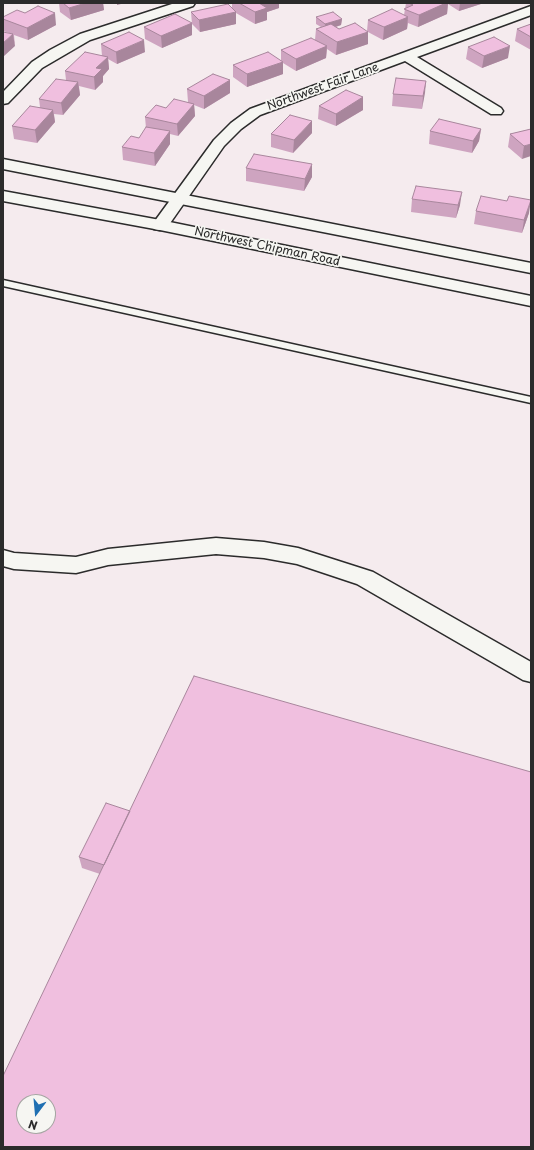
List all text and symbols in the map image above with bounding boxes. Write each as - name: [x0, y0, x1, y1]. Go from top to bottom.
- street label: Northwest Fair Lane: [265, 60, 381, 114]
- street label: Northwest Chipman Road: [193, 225, 341, 269]
- north arrow: [16, 1094, 56, 1134]
- text: N: [26, 1116, 39, 1134]

